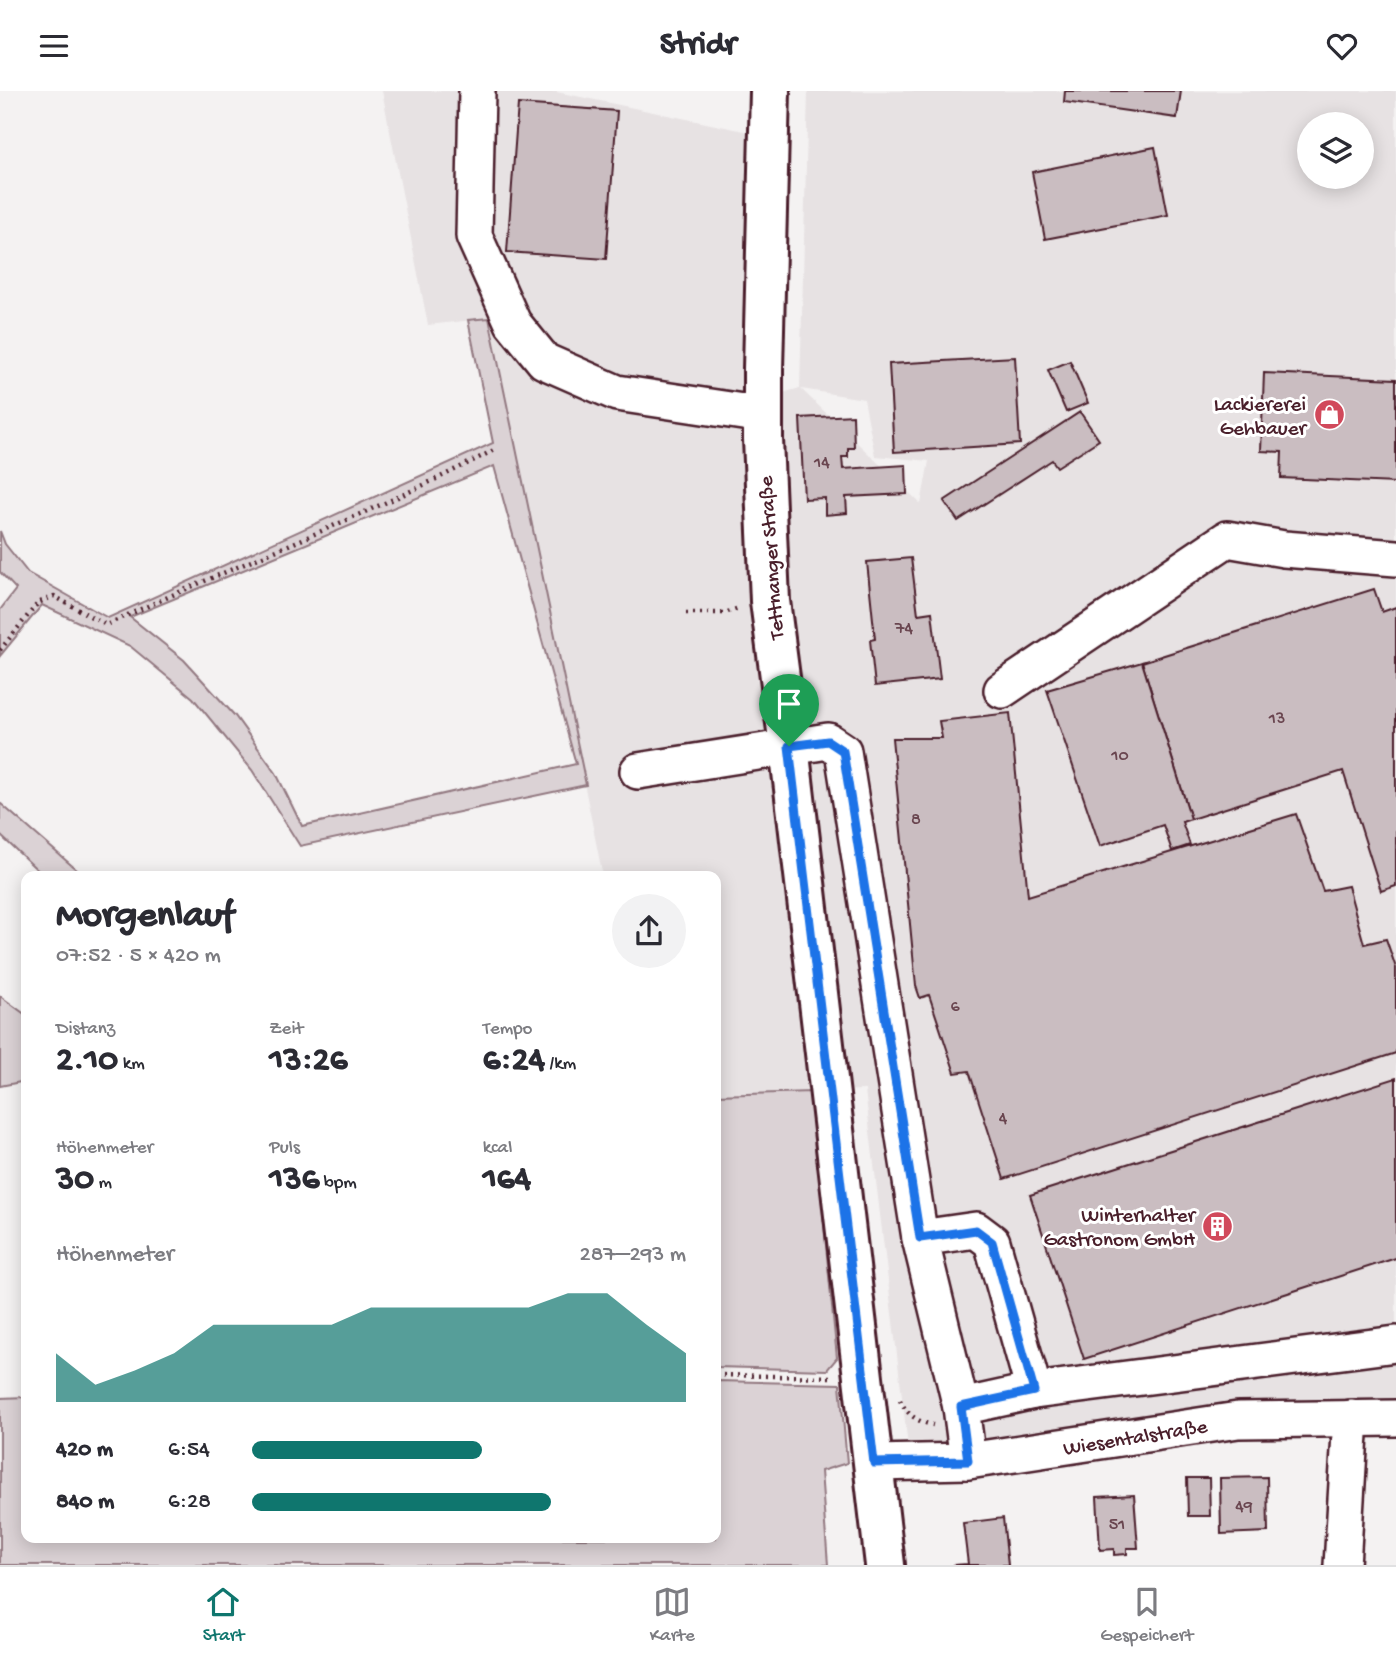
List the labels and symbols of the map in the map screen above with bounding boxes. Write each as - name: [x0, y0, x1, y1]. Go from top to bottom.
- place label: Lackiererei Gehbauer: [1214, 394, 1308, 443]
- shop icon: Lackiererei Gehbauer: [1312, 398, 1346, 432]
- house number: 14: [813, 453, 830, 474]
- street label: Tettnanger Straße: [755, 474, 792, 641]
- house number: 74: [894, 619, 913, 640]
- pin: [759, 674, 819, 746]
- house number: 13: [1268, 709, 1285, 730]
- house number: 10: [1110, 746, 1129, 767]
- house number: 8: [911, 810, 921, 831]
- house number: 6: [950, 997, 960, 1018]
- house number: 4: [999, 1109, 1008, 1130]
- place label: Winterhalter Gastronom GmbH: [1043, 1205, 1197, 1254]
- building icon: Winterhalter Gastronom GmbH: [1201, 1209, 1235, 1243]
- street label: Wiesentalstraße: [1062, 1416, 1211, 1463]
- house number: 49: [1235, 1497, 1253, 1518]
- house number: 51: [1109, 1515, 1125, 1536]

